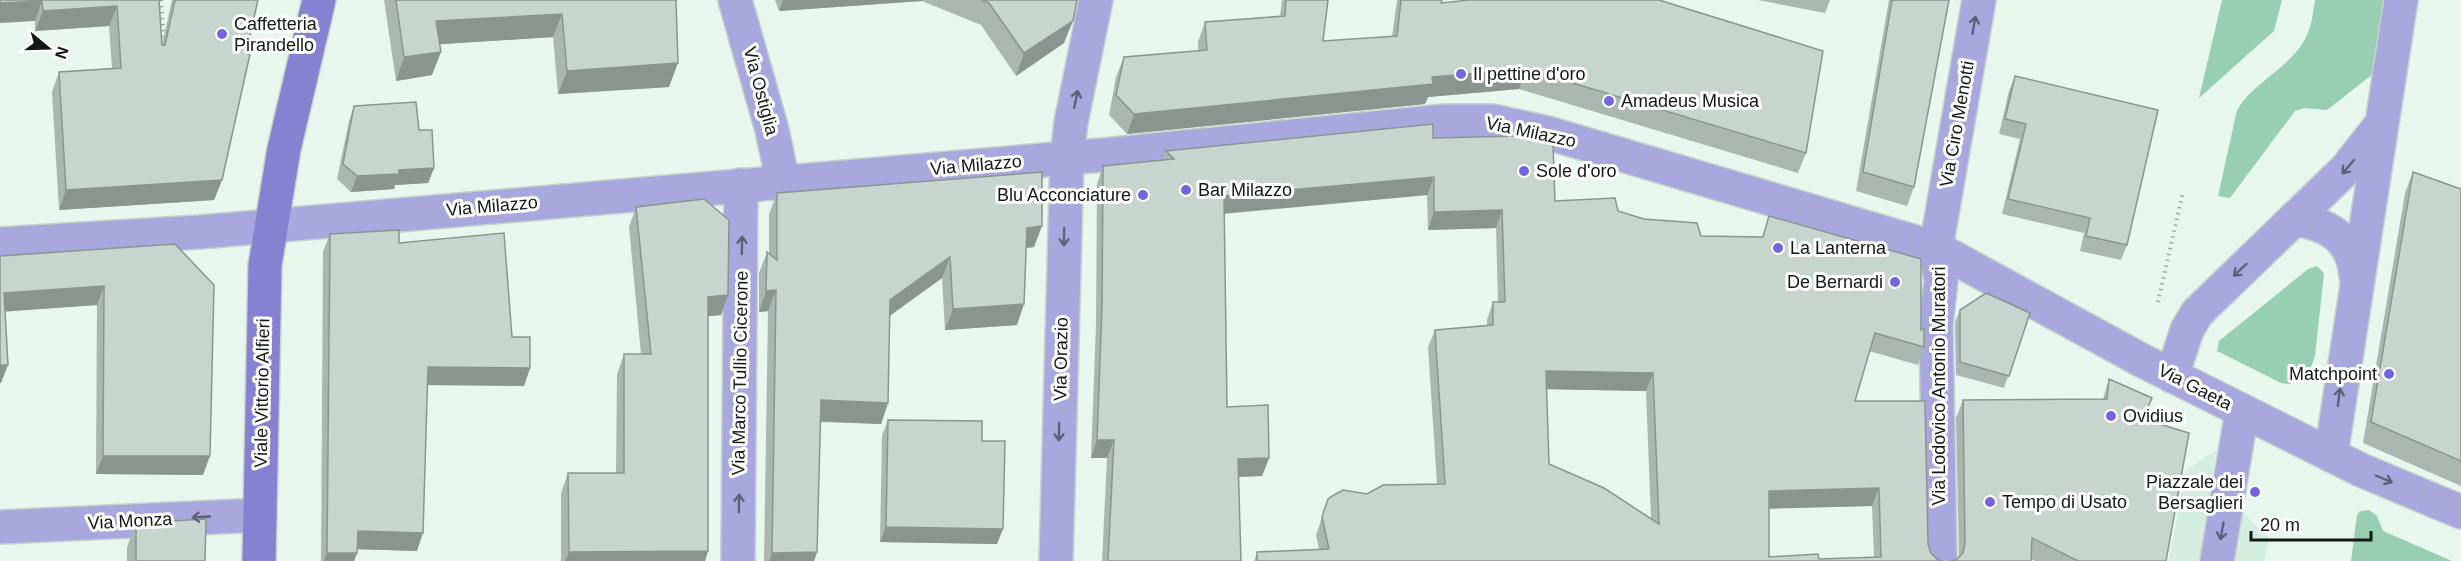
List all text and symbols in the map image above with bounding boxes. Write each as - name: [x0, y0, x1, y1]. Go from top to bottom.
- place label: Caffetteria Pirandello: [234, 14, 318, 55]
- one-way arrow: [1969, 16, 1980, 35]
- north arrow: [18, 18, 78, 78]
- marker: Caffetteria Pirandello: [215, 27, 229, 41]
- text: N: [52, 44, 72, 61]
- street label: Via Ostiglia: [740, 45, 783, 138]
- street label: Via Ciro Menotti: [1936, 59, 1978, 189]
- place label: Il pettine d'oro: [1473, 64, 1586, 84]
- marker: Il pettine d'oro: [1454, 67, 1468, 81]
- one-way arrow: [1071, 90, 1082, 110]
- place label: Amadeus Musica: [1621, 91, 1760, 111]
- marker: Amadeus Musica: [1602, 94, 1616, 108]
- street label: Via Milazzo: [1484, 113, 1578, 151]
- street label: Via Milazzo: [929, 151, 1023, 179]
- one-way arrow: [2341, 159, 2355, 174]
- place label: Sole d'oro: [1536, 161, 1617, 181]
- marker: Sole d'oro: [1517, 164, 1531, 178]
- place label: Bar Milazzo: [1198, 180, 1292, 200]
- marker: Bar Milazzo: [1179, 183, 1193, 197]
- place label: Blu Acconciature: [997, 185, 1131, 205]
- marker: Blu Acconciature: [1136, 188, 1150, 202]
- street label: Via Milazzo: [445, 192, 539, 220]
- one-way arrow: [1058, 226, 1070, 246]
- one-way arrow: [736, 235, 748, 255]
- place label: La Lanterna: [1790, 238, 1887, 258]
- marker: La Lanterna: [1771, 241, 1785, 255]
- one-way arrow: [2232, 263, 2247, 277]
- street label: Via Lodovico Antonio Muratori: [1929, 267, 1949, 505]
- street label: Via Marco Tullio Cicerone: [728, 270, 752, 476]
- place label: De Bernardi: [1787, 272, 1883, 292]
- marker: De Bernardi: [1888, 275, 1902, 289]
- street label: Via Orazio: [1050, 317, 1072, 401]
- street label: Viale Vittorio Alfieri: [251, 318, 273, 468]
- street label: Via Gaeta: [2155, 360, 2236, 414]
- place label: Matchpoint: [2289, 364, 2377, 384]
- marker: Matchpoint: [2382, 367, 2396, 381]
- one-way arrow: [2334, 388, 2345, 408]
- place label: Ovidius: [2123, 406, 2183, 426]
- marker: Ovidius: [2104, 409, 2118, 423]
- one-way arrow: [1053, 421, 1065, 441]
- place label: Piazzale dei Bersaglieri: [2146, 472, 2243, 513]
- one-way arrow: [2375, 475, 2393, 486]
- marker: Piazzale dei Bersaglieri: [2248, 485, 2262, 499]
- place label: Tempo di Usato: [2002, 492, 2127, 512]
- one-way arrow: [733, 493, 745, 513]
- marker: Tempo di Usato: [1983, 495, 1997, 509]
- scale bar: [2251, 504, 2371, 542]
- street label: Via Monza: [87, 509, 174, 533]
- one-way arrow: [192, 512, 212, 523]
- text: 20 m: [2260, 515, 2300, 535]
- one-way arrow: [2216, 520, 2227, 540]

